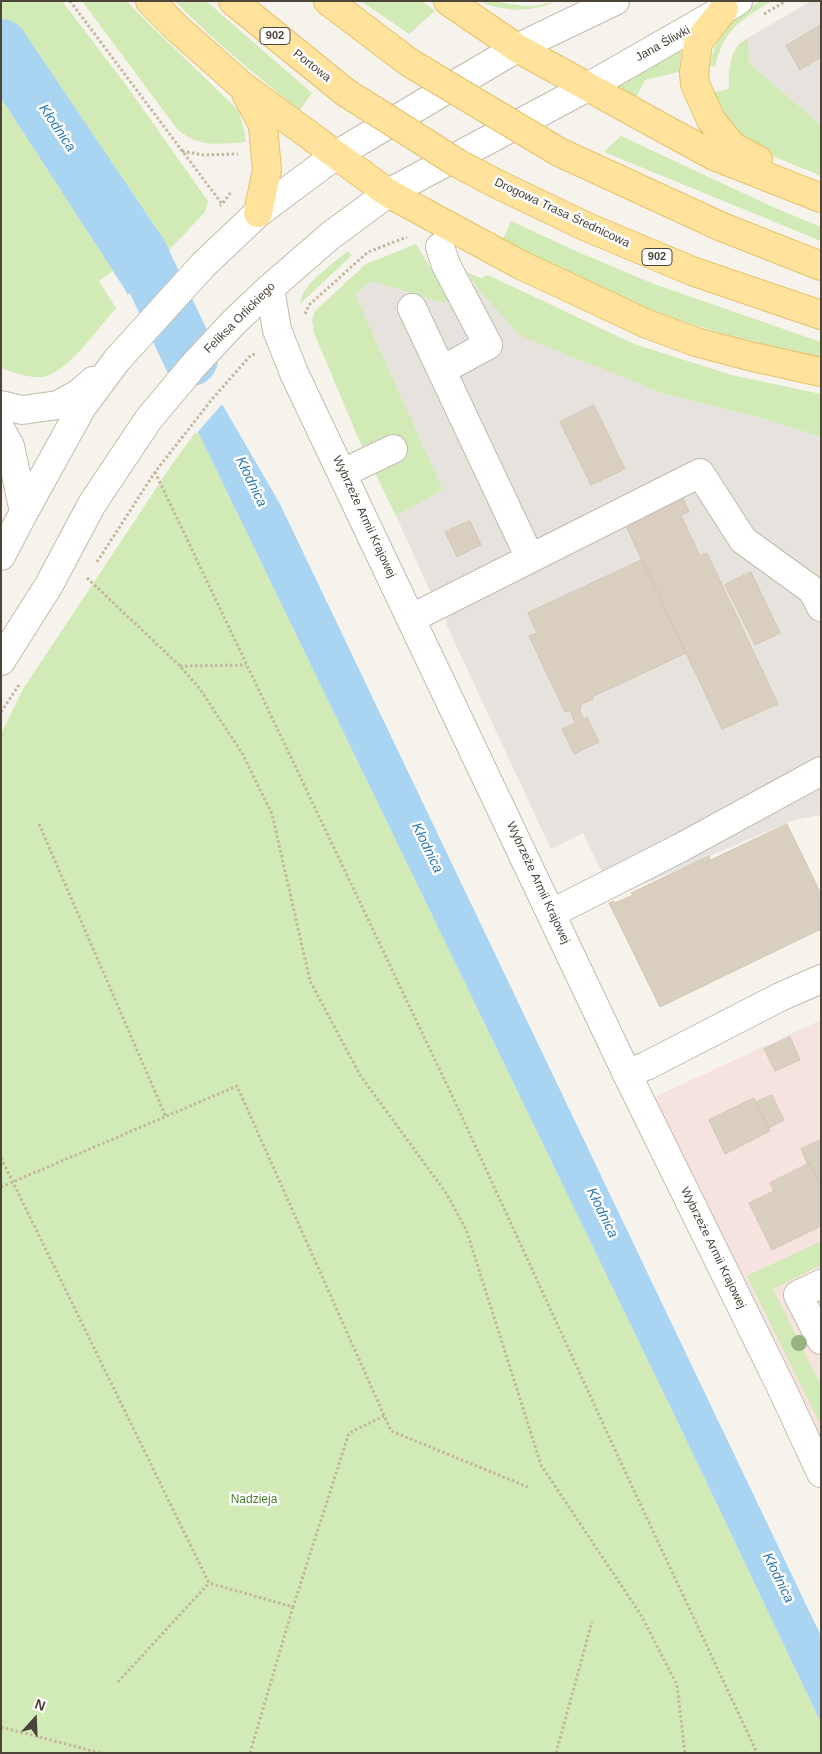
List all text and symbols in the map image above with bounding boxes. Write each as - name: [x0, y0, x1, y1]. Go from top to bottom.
- street label: Jana Śliwki: [633, 23, 693, 65]
- road number: 902: [260, 28, 290, 44]
- street label: Portowa: [290, 47, 334, 85]
- water label: Kłodnica: [35, 101, 79, 155]
- street label: Drogowa Trasa Średnicowa: [492, 175, 632, 251]
- road number: 902: [642, 248, 672, 266]
- street label: Feliksa Orlickiego: [201, 279, 279, 357]
- water label: Kłodnica: [232, 454, 270, 510]
- street label: Wybrzeże Armii Krajowej: [329, 454, 399, 580]
- water label: Kłodnica: [408, 820, 446, 876]
- street label: Wybrzeże Armii Krajowej: [503, 820, 573, 946]
- water label: Kłodnica: [583, 1185, 621, 1241]
- street label: Wybrzeże Armii Krajowej: [677, 1185, 749, 1311]
- park label: Nadzieja: [231, 1493, 277, 1507]
- water label: Kłodnica: [759, 1550, 797, 1606]
- north arrow: [10, 1694, 60, 1744]
- text: N: [33, 1696, 48, 1714]

